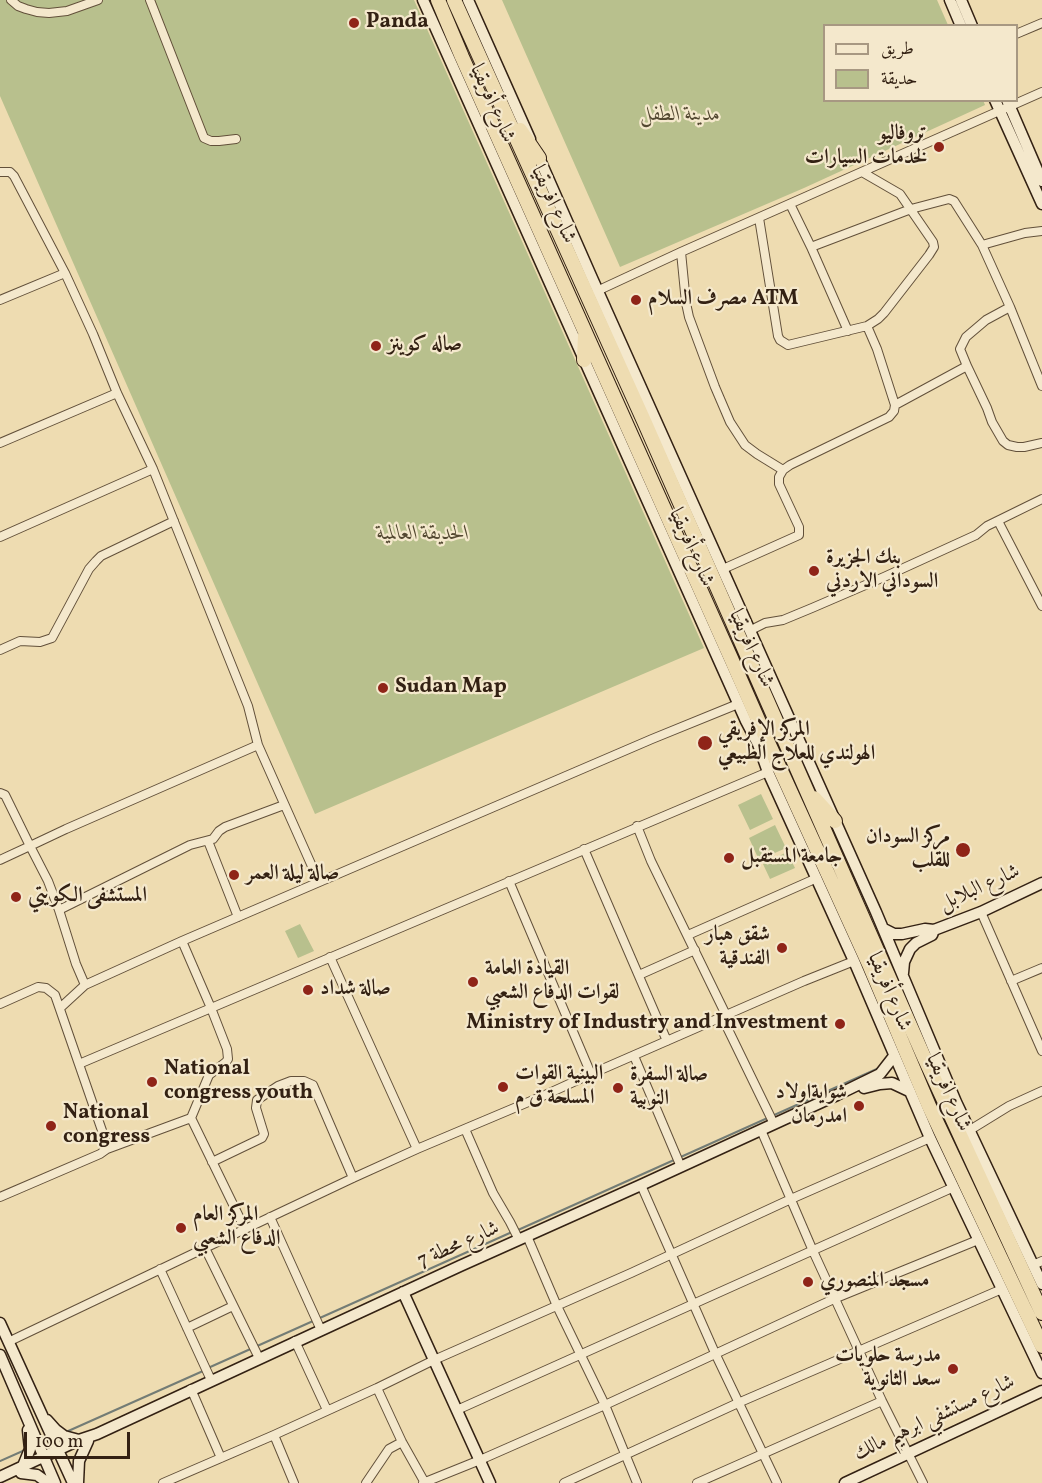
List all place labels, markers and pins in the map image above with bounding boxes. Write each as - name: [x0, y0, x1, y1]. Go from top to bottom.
- place label: Panda: [366, 10, 429, 36]
- marker: Panda: [347, 16, 361, 30]
- place label: تروفاليو لخدمات السيارات: [805, 122, 927, 172]
- marker: تروفاليو لخدمات السيارات: [932, 140, 946, 154]
- place label: مصرف السلام ATM: [648, 287, 798, 313]
- marker: مصرف السلام ATM: [629, 293, 643, 307]
- place label: صاله كوينز: [388, 333, 462, 359]
- marker: صاله كوينز: [369, 339, 383, 353]
- place label: بنك الجزيرة السوداني الاردني: [826, 546, 938, 596]
- marker: بنك الجزيرة السوداني الاردني: [807, 564, 821, 578]
- place label: Sudan Map: [395, 675, 507, 701]
- marker: Sudan Map: [376, 681, 390, 695]
- place label: المركز الإفريقي الهولندي للعلاج الطبيعي: [718, 718, 875, 768]
- marker: المركز الإفريقي الهولندي للعلاج الطبيعي: [696, 734, 714, 752]
- place label: مركز السودان للقلب: [866, 825, 950, 875]
- marker: مركز السودان للقلب: [954, 841, 972, 859]
- place label: جامعة المستقبل: [741, 845, 842, 871]
- marker: جامعة المستقبل: [722, 851, 736, 865]
- place label: صالة ليلة العمر: [246, 862, 339, 888]
- marker: صالة ليلة العمر: [227, 868, 241, 882]
- place label: المستشفى الكويتي: [28, 884, 147, 910]
- marker: المستشفى الكويتي: [9, 890, 23, 904]
- place label: شقق هبار الفندقية: [705, 923, 770, 973]
- marker: شقق هبار الفندقية: [775, 941, 789, 955]
- place label: القيادة العامة لقوات الدفاع الشعبي: [485, 957, 620, 1007]
- marker: القيادة العامة لقوات الدفاع الشعبي: [466, 975, 480, 989]
- place label: صالة شداد: [320, 977, 391, 1003]
- marker: صالة شداد: [301, 983, 315, 997]
- place label: Ministry of Industry and Investment: [466, 1011, 828, 1037]
- marker: Ministry of Industry and Investment: [833, 1017, 847, 1031]
- place label: National congress youth: [164, 1057, 313, 1107]
- place label: البينية القوات المسلحة ق م: [515, 1062, 603, 1112]
- place label: صالة السفرة النوبية: [630, 1063, 708, 1113]
- marker: National congress youth: [145, 1075, 159, 1089]
- marker: البينية القوات المسلحة ق م: [496, 1080, 510, 1094]
- marker: صالة السفرة النوبية: [611, 1081, 625, 1095]
- place label: شوايةاولاد امدرمان: [775, 1081, 847, 1131]
- marker: شوايةاولاد امدرمان: [852, 1099, 866, 1113]
- place label: National congress: [63, 1101, 150, 1151]
- marker: National congress: [44, 1119, 58, 1133]
- place label: المركز العام الدفاع الشعبي: [193, 1203, 280, 1253]
- marker: المركز العام الدفاع الشعبي: [174, 1221, 188, 1235]
- place label: مسجد المنصوري: [820, 1269, 929, 1295]
- marker: مسجد المنصوري: [801, 1275, 815, 1289]
- place label: مدرسة حلويات سعد الثانوية: [835, 1344, 941, 1394]
- marker: مدرسة حلويات سعد الثانوية: [946, 1362, 960, 1376]

